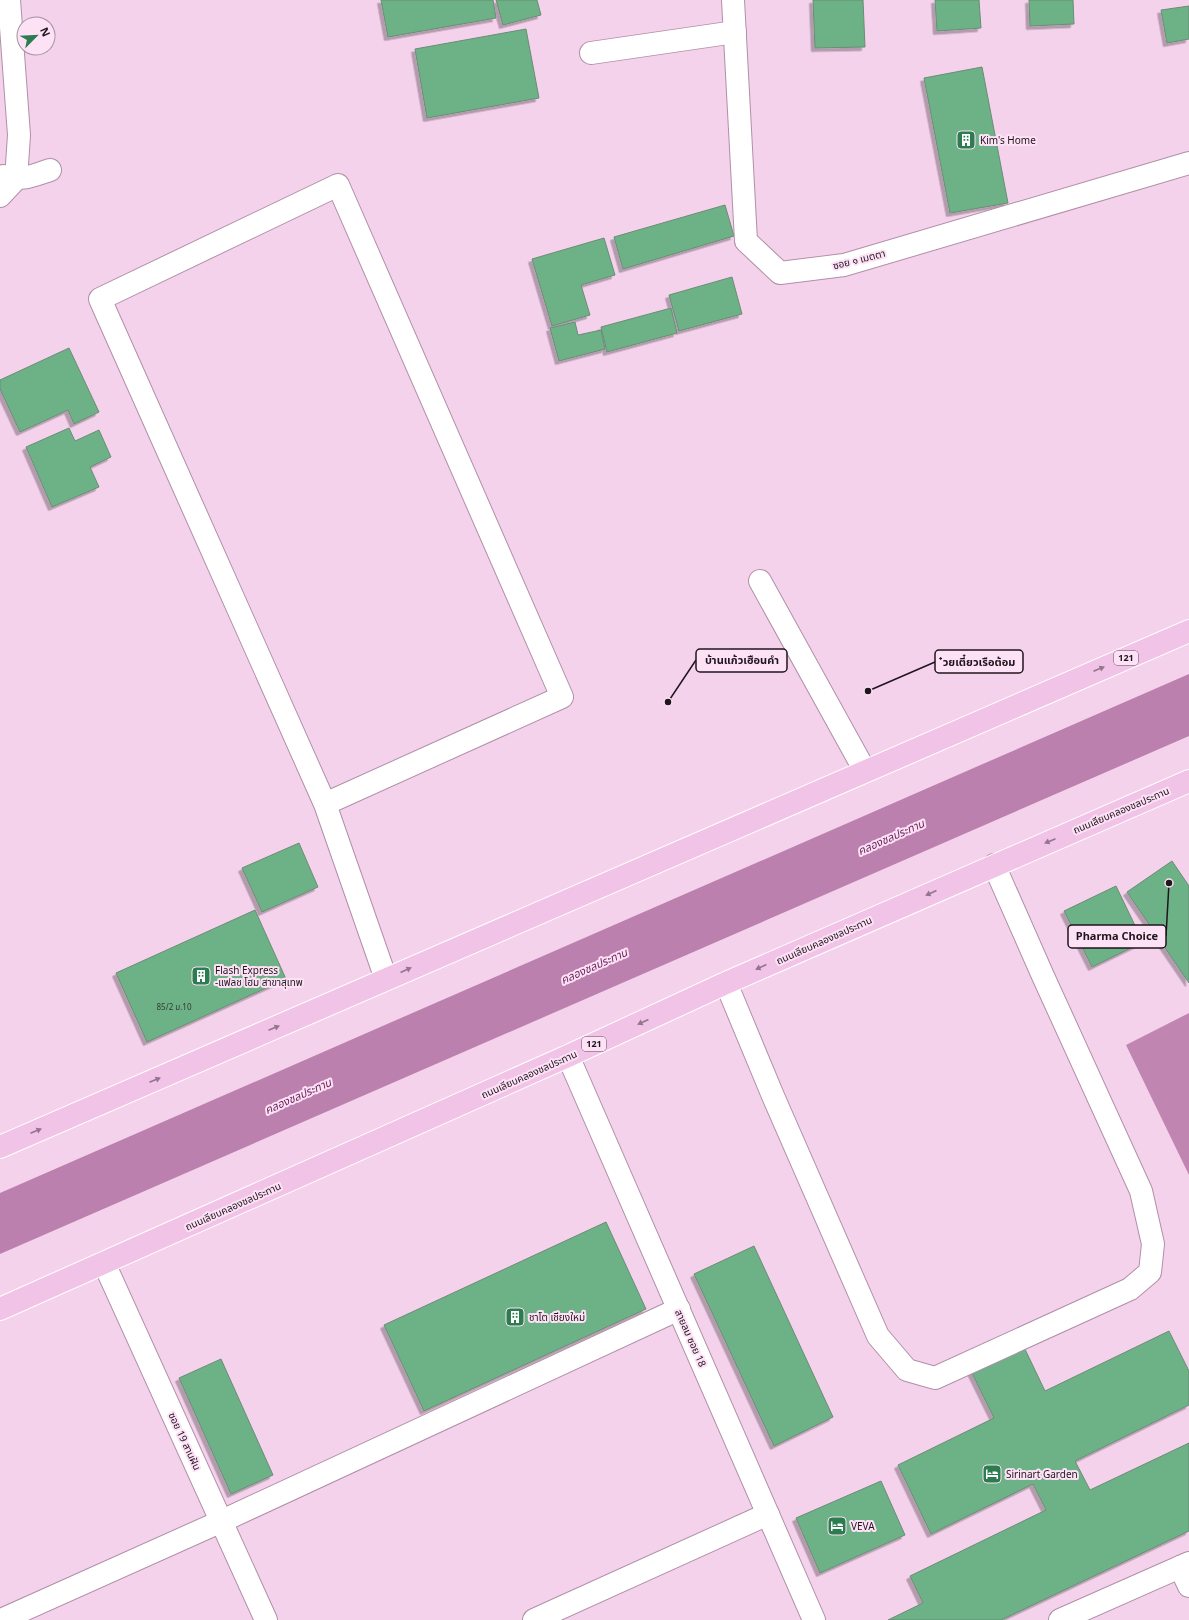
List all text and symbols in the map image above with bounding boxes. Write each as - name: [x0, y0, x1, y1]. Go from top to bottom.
- north arrow: [16, 16, 56, 56]
- text: N: [37, 25, 54, 39]
- building icon: Kim's Home: [955, 129, 977, 151]
- place label: Kim's Home: [980, 133, 1036, 147]
- street label: ซอย ๑ เมตตา: [831, 246, 887, 272]
- callout: บ้านแก้วเฮือนคำ: [696, 649, 787, 672]
- callout: ๋วยเตี๋ยวเรือต้อม: [935, 650, 1023, 673]
- road number: 121: [1114, 651, 1138, 665]
- text: บ้านแก้วเฮือนคำ: [705, 652, 779, 667]
- text: ๋วยเตี๋ยวเรือต้อม: [939, 654, 1015, 669]
- one-way arrow: [1094, 666, 1105, 672]
- street label: ถนนเลียบคลองชลประทาน: [1071, 783, 1171, 837]
- water label: คลองชลประทาน: [855, 815, 928, 858]
- one-way arrow: [1044, 838, 1056, 844]
- one-way arrow: [925, 890, 937, 896]
- street label: ถนนเลียบคลองชลประทาน: [774, 913, 874, 967]
- callout: Pharma Choice: [1068, 925, 1166, 948]
- text: Pharma Choice: [1076, 928, 1159, 943]
- water label: คลองชลประทาน: [558, 944, 631, 987]
- place label: Flash Express -แฟลช โฮม สาขาสุเทพ: [215, 963, 303, 989]
- one-way arrow: [755, 964, 767, 971]
- building icon: Flash Express -แฟลช โฮม สาขาสุเทพ: [190, 965, 212, 987]
- one-way arrow: [401, 967, 413, 973]
- house number: 85/2 ม.10: [157, 1001, 192, 1012]
- one-way arrow: [636, 1019, 648, 1025]
- one-way arrow: [269, 1025, 280, 1031]
- road number: 121: [582, 1037, 606, 1051]
- street label: ถนนเลียบคลองชลประทาน: [479, 1047, 579, 1101]
- water label: คลองชลประทาน: [262, 1074, 335, 1117]
- one-way arrow: [149, 1076, 161, 1083]
- one-way arrow: [30, 1128, 41, 1134]
- street label: ถนนเลียบคลองชลประทาน: [183, 1179, 283, 1233]
- building icon: ชาโต เชียงใหม่: [504, 1306, 526, 1328]
- street label: สายลม ซอย 18: [672, 1307, 710, 1369]
- place label: ชาโต เชียงใหม่: [529, 1310, 585, 1324]
- street label: ซอย 19 สานฝัน: [165, 1410, 205, 1472]
- hotel icon: Sirinart Garden: [981, 1463, 1003, 1485]
- place label: Sirinart Garden: [1006, 1467, 1078, 1481]
- hotel icon: VEVA: [826, 1515, 848, 1537]
- place label: VEVA: [851, 1519, 875, 1533]

